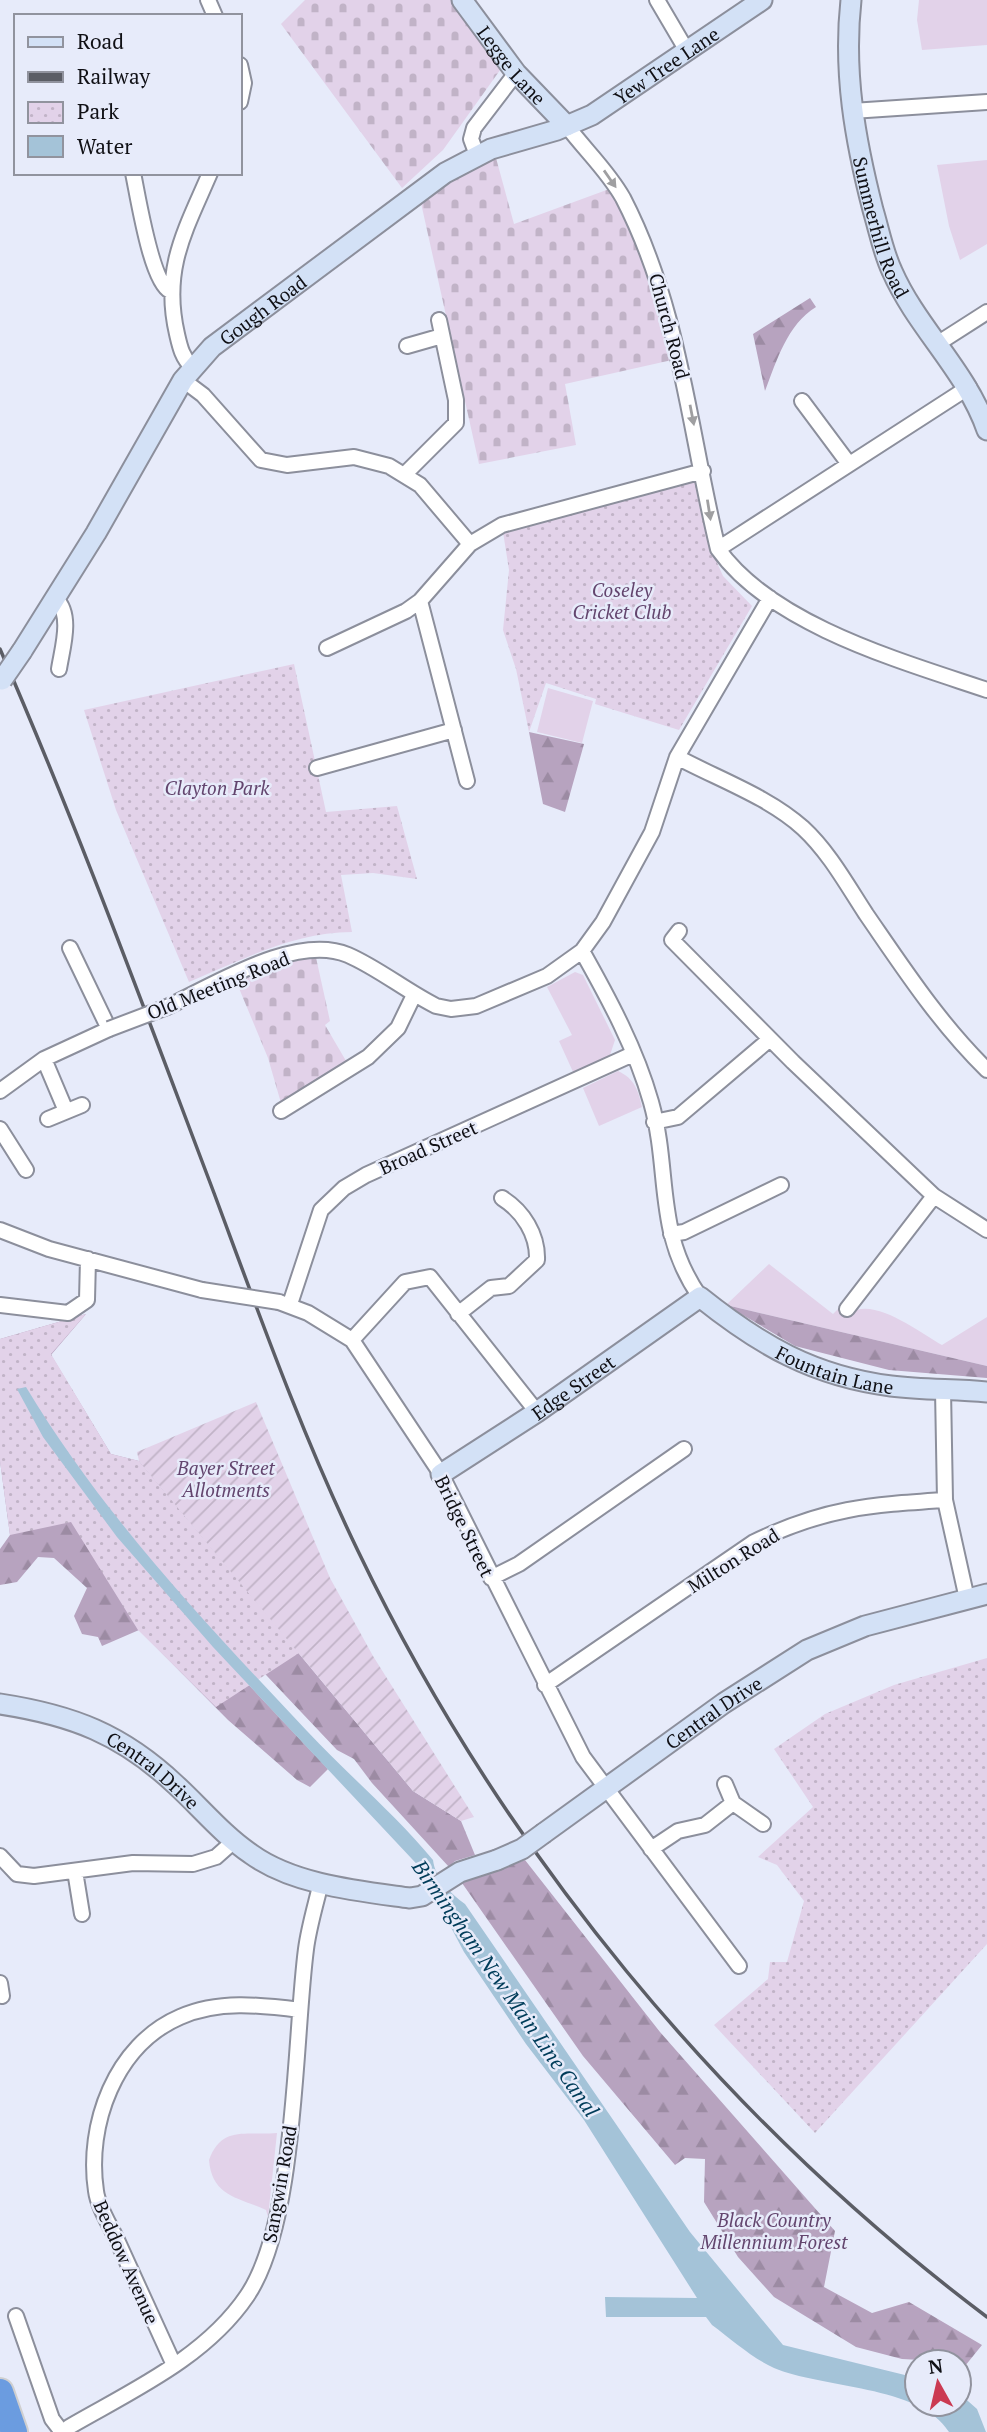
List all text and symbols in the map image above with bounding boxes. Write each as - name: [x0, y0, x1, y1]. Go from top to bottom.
- legend: [14, 14, 242, 175]
- street label: Legge Lane: [472, 20, 552, 110]
- street label: Yew Tree Lane: [609, 21, 723, 109]
- text: Road: [77, 27, 124, 55]
- text: Railway: [77, 62, 151, 90]
- text: Park: [77, 97, 119, 125]
- text: Water: [77, 132, 132, 160]
- street label: Summerhill Road: [848, 154, 916, 302]
- one-way arrow: [603, 170, 617, 188]
- street label: Gough Road: [214, 268, 311, 350]
- street label: Church Road: [644, 270, 696, 382]
- one-way arrow: [687, 405, 698, 427]
- one-way arrow: [704, 499, 715, 521]
- park label: Coseley Cricket Club: [573, 577, 671, 624]
- park label: Clayton Park: [165, 775, 270, 800]
- street label: Old Meeting Road: [143, 945, 293, 1025]
- street label: Broad Street: [375, 1114, 481, 1180]
- street label: Fountain Lane: [772, 1339, 895, 1399]
- street label: Edge Street: [526, 1349, 619, 1425]
- park label: Bayer Street Allotments: [176, 1455, 276, 1502]
- street label: Bridge Street: [430, 1471, 500, 1581]
- street label: Milton Road: [682, 1522, 784, 1598]
- street label: Central Drive: [660, 1670, 766, 1754]
- street label: Central Drive: [103, 1725, 206, 1814]
- water label: Birmingham New Main Line Canal: [406, 1853, 606, 2122]
- street label: Sangwin Road: [256, 2123, 302, 2245]
- street label: Beddow Avenue: [89, 2196, 165, 2328]
- park label: Black Country Millennium Forest: [699, 2207, 848, 2254]
- north arrow: [903, 2348, 973, 2418]
- text: N: [927, 2352, 945, 2379]

